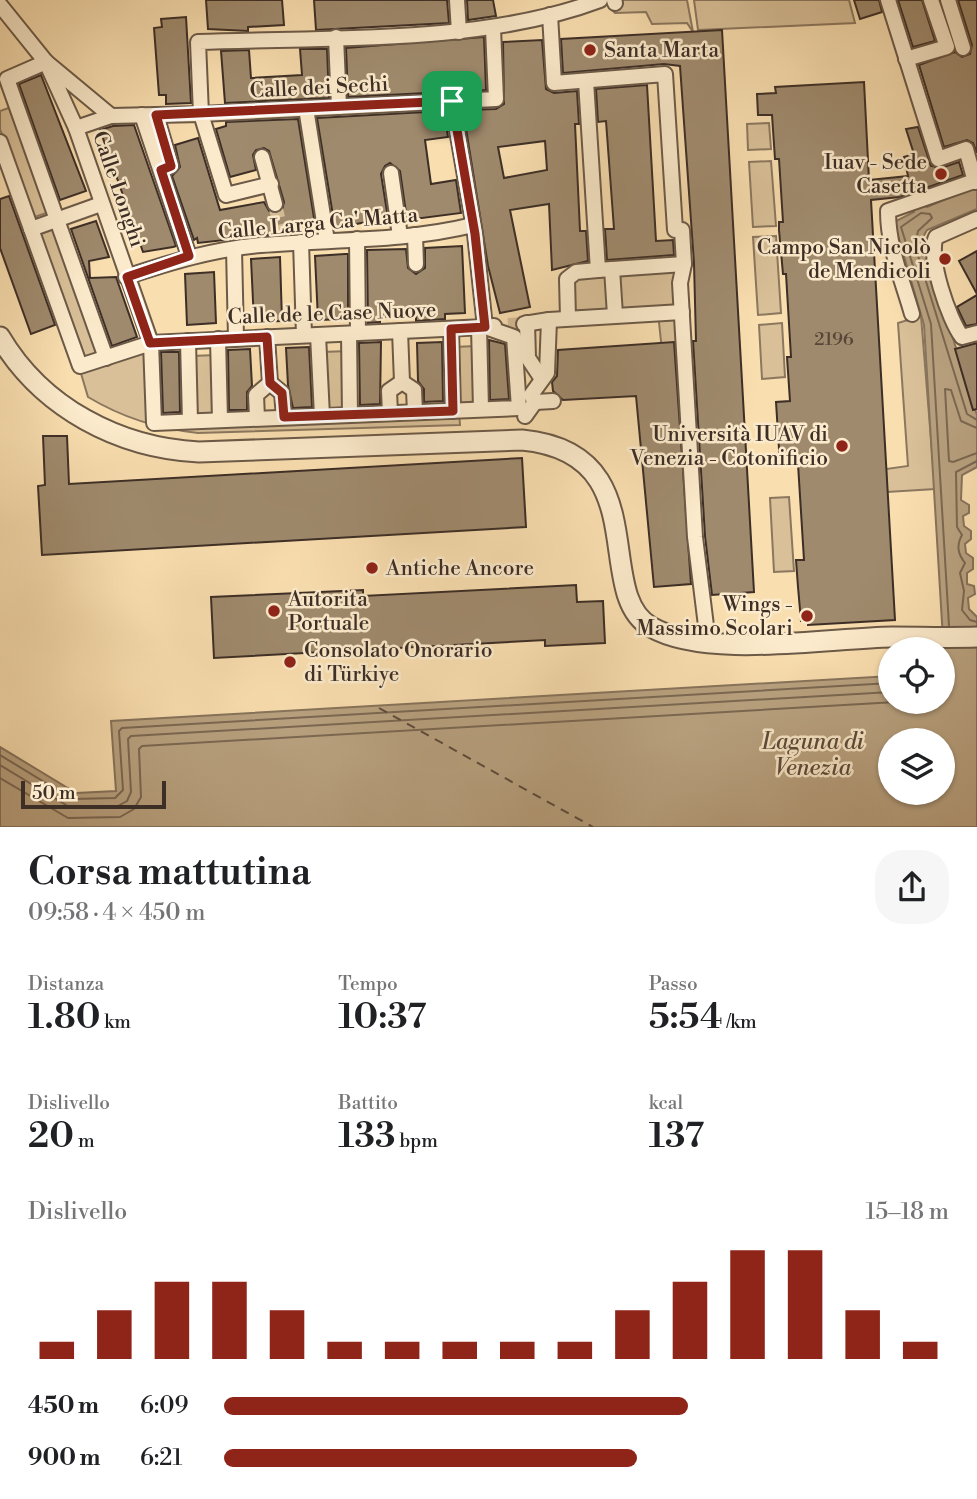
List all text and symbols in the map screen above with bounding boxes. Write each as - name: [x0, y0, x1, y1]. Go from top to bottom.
- place label: Santa Marta: [604, 38, 720, 64]
- marker: Santa Marta: [582, 42, 598, 58]
- street label: Calle dei Sechi: [249, 71, 389, 105]
- pin: [422, 71, 482, 131]
- icon: arrive: [433, 82, 471, 120]
- street label: Calle Longhi: [86, 128, 150, 251]
- place label: Iuav - Sede Casetta: [824, 150, 927, 200]
- marker: Iuav - Sede Casetta: [933, 166, 949, 182]
- street label: Calle Larga Ca' Matta: [217, 202, 420, 246]
- place label: Campo San Nicolò de Mendicoli: [757, 235, 931, 285]
- marker: Campo San Nicolò de Mendicoli: [937, 251, 953, 267]
- street label: Calle de le Case Nuove: [227, 297, 437, 331]
- house number: 2196: [814, 328, 854, 351]
- place label: Università IUAV di Venezia - Cotonificio: [629, 422, 828, 472]
- marker: Università IUAV di Venezia - Cotonificio: [834, 438, 850, 454]
- place label: Antiche Ancore: [385, 556, 534, 582]
- marker: Antiche Ancore: [364, 560, 380, 576]
- place label: Autorita Portuale: [287, 587, 369, 637]
- place label: Wings - Massimo Scolari: [636, 592, 793, 642]
- marker: Autorita Portuale: [266, 603, 282, 619]
- marker: Wings - Massimo Scolari: [799, 608, 815, 624]
- map controls: [878, 637, 955, 805]
- button: locate: [878, 637, 955, 714]
- place label: Consolato Onorario di Türkiye: [304, 638, 492, 688]
- marker: Consolato Onorario di Türkiye: [282, 654, 298, 670]
- water label: Laguna di Venezia: [761, 728, 865, 782]
- button: layers: [878, 728, 955, 805]
- scale bar: [21, 778, 166, 810]
- text: 50 m: [32, 781, 76, 805]
- text: Corsa mattutina: [28, 849, 311, 896]
- button: share: [875, 850, 949, 924]
- text: 09:58 · 4 × 450 m: [28, 899, 205, 927]
- text: Distanza: [28, 972, 104, 996]
- text: Tempo: [338, 972, 398, 996]
- text: Passo: [649, 972, 698, 996]
- text: 1.80: [28, 996, 100, 1039]
- text: 10:37: [338, 996, 427, 1039]
- text: 5:54: [649, 996, 723, 1039]
- text: km: [100, 1010, 131, 1034]
- text: /km: [723, 1010, 757, 1034]
- text: Dislivello: [28, 1091, 110, 1115]
- text: Battito: [338, 1091, 398, 1115]
- text: kcal: [649, 1091, 683, 1115]
- text: 20: [28, 1115, 74, 1158]
- text: 133: [338, 1115, 396, 1158]
- text: 137: [649, 1115, 704, 1158]
- text: m: [74, 1129, 95, 1153]
- text: bpm: [396, 1129, 438, 1153]
- text: Dislivello: [28, 1198, 127, 1226]
- text: 15–18 m: [866, 1198, 949, 1226]
- text: 450 m: [28, 1392, 99, 1420]
- text: 6:09: [140, 1392, 188, 1420]
- text: 900 m: [28, 1444, 101, 1472]
- text: 6:21: [140, 1444, 182, 1472]

